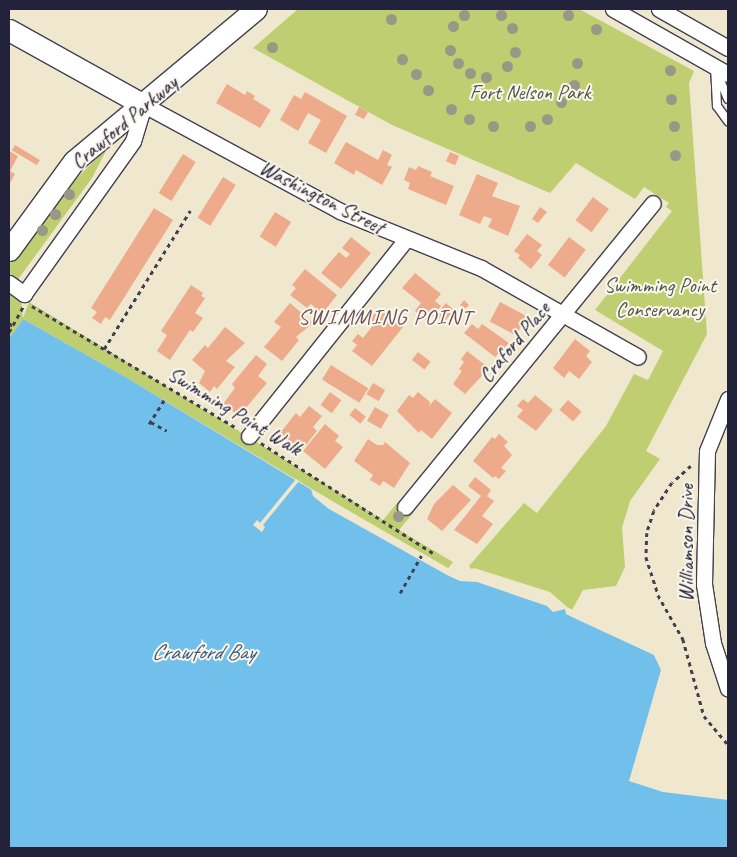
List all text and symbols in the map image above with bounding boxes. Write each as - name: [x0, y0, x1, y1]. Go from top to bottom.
- street label: Crawford Parkway: [66, 70, 182, 174]
- park label: Fort Nelson Park: [469, 79, 591, 105]
- street label: Washington Street: [255, 155, 389, 239]
- park label: Swimming Point Conservancy: [604, 272, 716, 322]
- street label: Craford Place: [473, 296, 555, 388]
- district label: SWIMMING POINT: [298, 305, 472, 331]
- street label: Swimming Point Walk: [163, 361, 307, 461]
- street label: Williamson Drive: [673, 484, 699, 602]
- water label: Crawford Bay: [151, 640, 255, 666]

